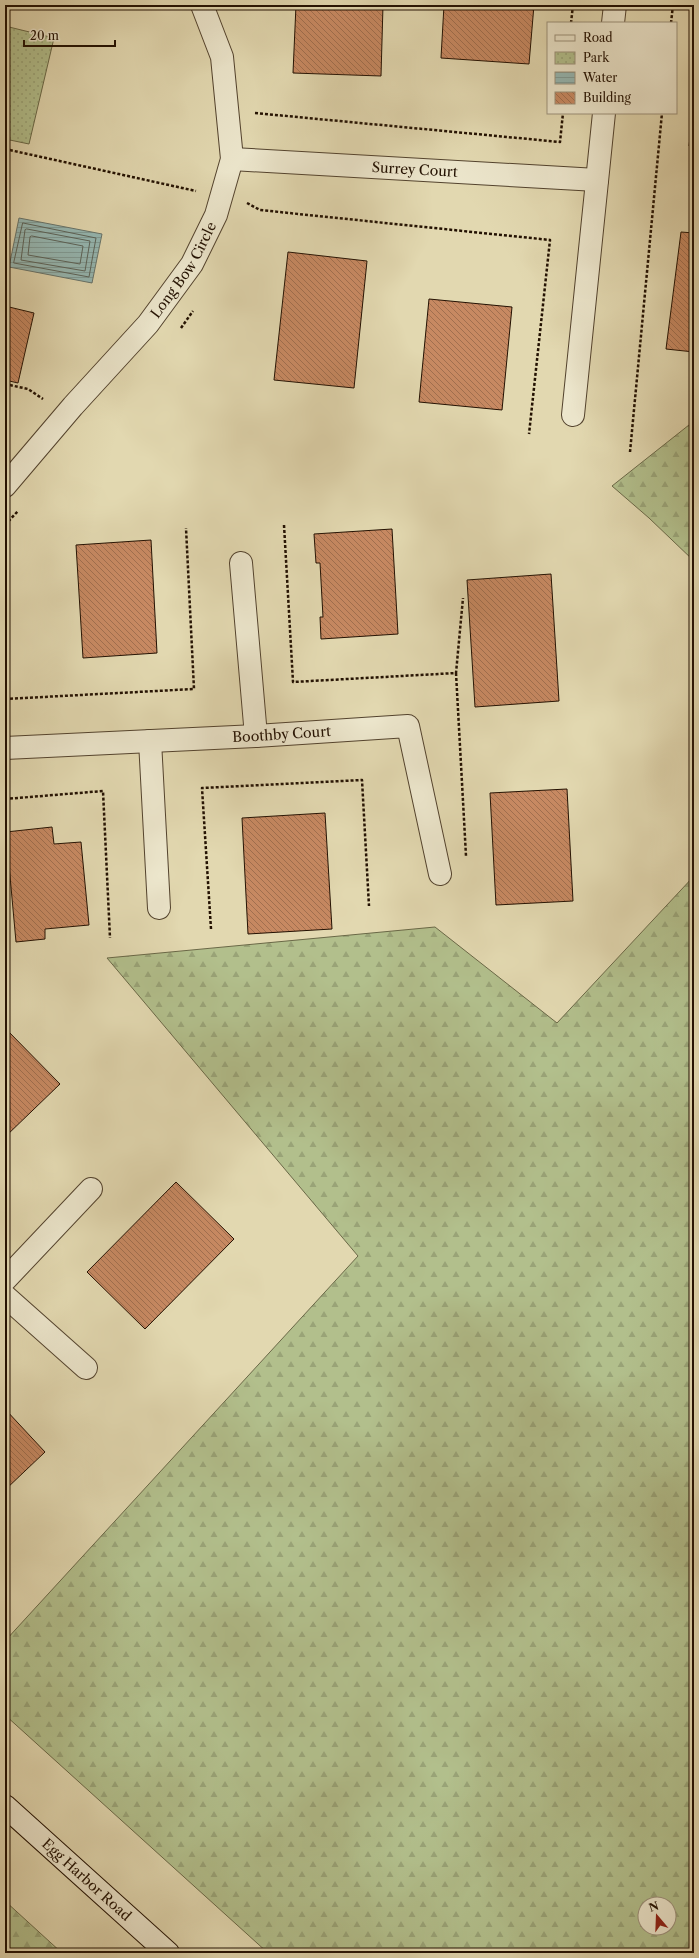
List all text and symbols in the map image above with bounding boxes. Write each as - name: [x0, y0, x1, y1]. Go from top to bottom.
- scale bar: [24, 22, 115, 48]
- legend: [547, 22, 677, 114]
- text: 20 m: [30, 28, 59, 43]
- text: Road: [583, 30, 613, 45]
- text: Park: [583, 50, 610, 65]
- text: Water: [582, 70, 617, 85]
- text: Building: [583, 90, 631, 105]
- street label: Surrey Court: [371, 158, 458, 181]
- street label: Long Bow Circle: [146, 219, 220, 322]
- street label: Boothby Court: [232, 722, 332, 746]
- street label: Egg Harbor Road: [38, 1835, 135, 1925]
- north arrow: [637, 1896, 677, 1936]
- text: N: [647, 1898, 661, 1915]

